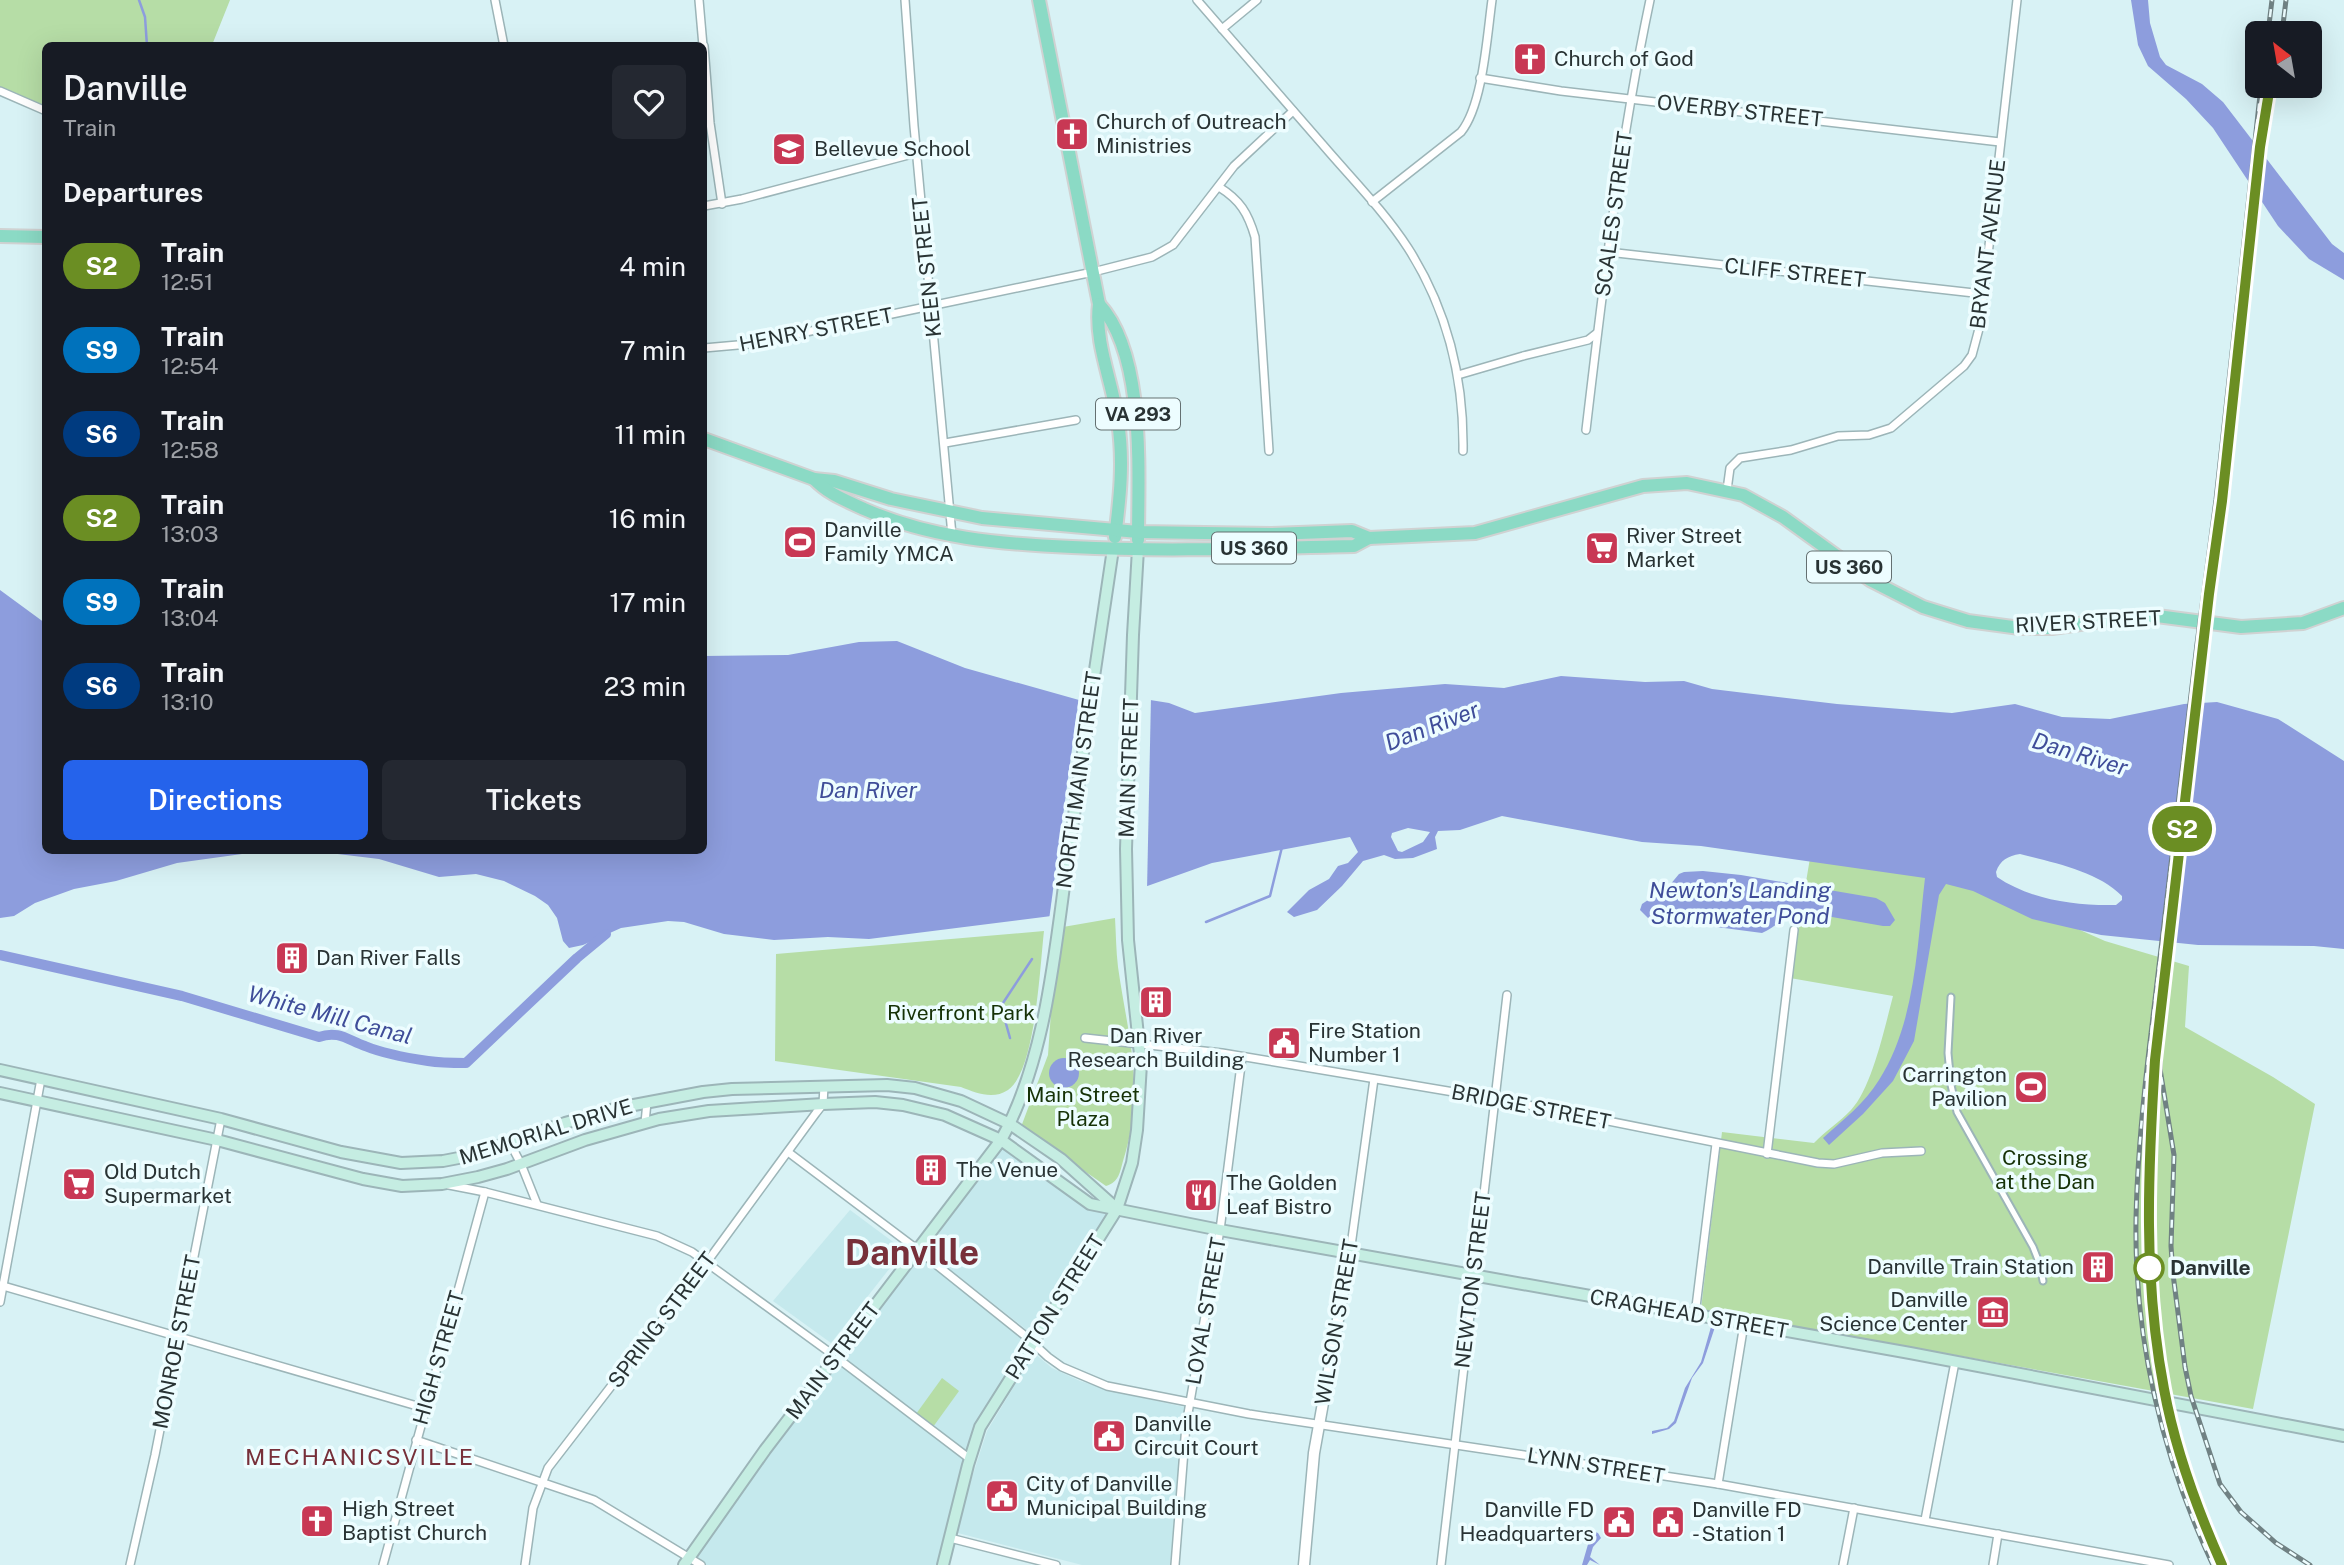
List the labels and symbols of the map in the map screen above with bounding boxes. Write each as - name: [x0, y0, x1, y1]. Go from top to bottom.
- north arrow: [2245, 21, 2322, 98]
- church icon: Church of God: [1511, 40, 1549, 78]
- place label: Church of God: [1554, 46, 1694, 71]
- street label: OVERBY STREET: [1656, 89, 1824, 132]
- place label: Church of Outreach Ministries: [1096, 109, 1287, 158]
- church icon: Church of Outreach Ministries: [1053, 115, 1091, 153]
- school or university icon: Bellevue School: [770, 130, 808, 168]
- street label: SCALES STREET: [1590, 130, 1637, 298]
- place label: Bellevue School: [814, 136, 971, 161]
- street label: BRYANT AVENUE: [1965, 158, 2010, 330]
- street label: KEEN STREET: [907, 196, 946, 338]
- street label: CLIFF STREET: [1723, 253, 1867, 292]
- street label: HENRY STREET: [737, 302, 895, 357]
- road number: VA 293: [1096, 398, 1180, 430]
- place label: Danville Family YMCA: [824, 517, 954, 566]
- sports icon: Danville Family YMCA: [781, 523, 819, 561]
- place label: River Street Market: [1626, 523, 1742, 572]
- supermarket icon: River Street Market: [1583, 529, 1621, 567]
- road number: US 360: [1212, 533, 1296, 564]
- road number: US 360: [1807, 552, 1891, 582]
- street label: RIVER STREET: [2014, 605, 2162, 638]
- street label: NORTH MAIN STREET: [1051, 670, 1106, 890]
- water label: Dan River: [1381, 695, 1483, 756]
- street label: MAIN STREET: [1114, 698, 1143, 838]
- water label: Dan River: [2029, 726, 2132, 781]
- water label: Dan River: [819, 776, 918, 803]
- line badge: S2: [2150, 806, 2214, 852]
- water label: Newton's Landing Stormwater Pond: [1649, 876, 1831, 929]
- building icon: Dan River Falls: [273, 939, 311, 977]
- place label: Dan River Falls: [316, 945, 461, 970]
- water label: White Mill Canal: [245, 980, 415, 1049]
- building icon: Dan River Research Building: [1137, 983, 1175, 1021]
- park label: Riverfront Park: [887, 1000, 1035, 1025]
- place label: Fire Station Number 1: [1308, 1018, 1421, 1067]
- place label: Dan River Research Building: [1068, 1023, 1244, 1072]
- public building icon: Fire Station Number 1: [1265, 1024, 1303, 1062]
- place label: Carrington Pavilion: [1902, 1062, 2007, 1111]
- sports icon: Carrington Pavilion: [2012, 1068, 2050, 1106]
- street label: BRIDGE STREET: [1449, 1079, 1613, 1134]
- park label: Main Street Plaza: [1026, 1082, 1140, 1131]
- street label: MEMORIAL DRIVE: [456, 1093, 636, 1170]
- park label: Crossing at the Dan: [1995, 1145, 2095, 1194]
- building icon: The Venue: [912, 1151, 950, 1189]
- place label: The Venue: [956, 1157, 1058, 1182]
- place label: Old Dutch Supermarket: [104, 1159, 232, 1208]
- supermarket icon: Old Dutch Supermarket: [60, 1165, 98, 1203]
- place label: The Golden Leaf Bistro: [1226, 1170, 1337, 1219]
- restaurant icon: The Golden Leaf Bistro: [1182, 1176, 1220, 1214]
- street label: NEWTON STREET: [1449, 1190, 1496, 1370]
- street label: PATTON STREET: [1000, 1230, 1109, 1384]
- district label: Danville: [845, 1232, 979, 1273]
- street label: LOYAL STREET: [1180, 1235, 1231, 1387]
- street label: WILSON STREET: [1310, 1237, 1363, 1407]
- street label: SPRING STREET: [602, 1247, 721, 1392]
- building icon: Danville Train Station: [2079, 1248, 2117, 1286]
- street label: MONROE STREET: [147, 1253, 206, 1431]
- marker: Danville: [2134, 1253, 2164, 1283]
- place label: Danville Train Station: [1867, 1254, 2074, 1279]
- place label: Danville: [2170, 1255, 2251, 1280]
- street label: CRAGHEAD STREET: [1588, 1284, 1790, 1343]
- place label: Danville Science Center: [1819, 1287, 1968, 1336]
- street label: HIGH STREET: [407, 1288, 470, 1428]
- museum icon: Danville Science Center: [1974, 1293, 2012, 1331]
- street label: MAIN STREET: [781, 1297, 885, 1424]
- place label: Danville Circuit Court: [1134, 1411, 1259, 1460]
- public building icon: Danville Circuit Court: [1090, 1417, 1128, 1455]
- street label: LYNN STREET: [1525, 1442, 1667, 1489]
- district label: MECHANICSVILLE: [245, 1443, 475, 1470]
- place label: City of Danville Municipal Building: [1026, 1471, 1207, 1520]
- public building icon: City of Danville Municipal Building: [983, 1477, 1021, 1515]
- place label: High Street Baptist Church: [342, 1496, 487, 1545]
- place label: Danville FD Headquarters: [1459, 1497, 1594, 1546]
- place label: Danville FD - Station 1: [1692, 1497, 1802, 1546]
- church icon: High Street Baptist Church: [298, 1502, 336, 1540]
- public building icon: Danville FD Headquarters: [1600, 1503, 1638, 1541]
- public building icon: Danville FD - Station 1: [1649, 1503, 1687, 1541]

